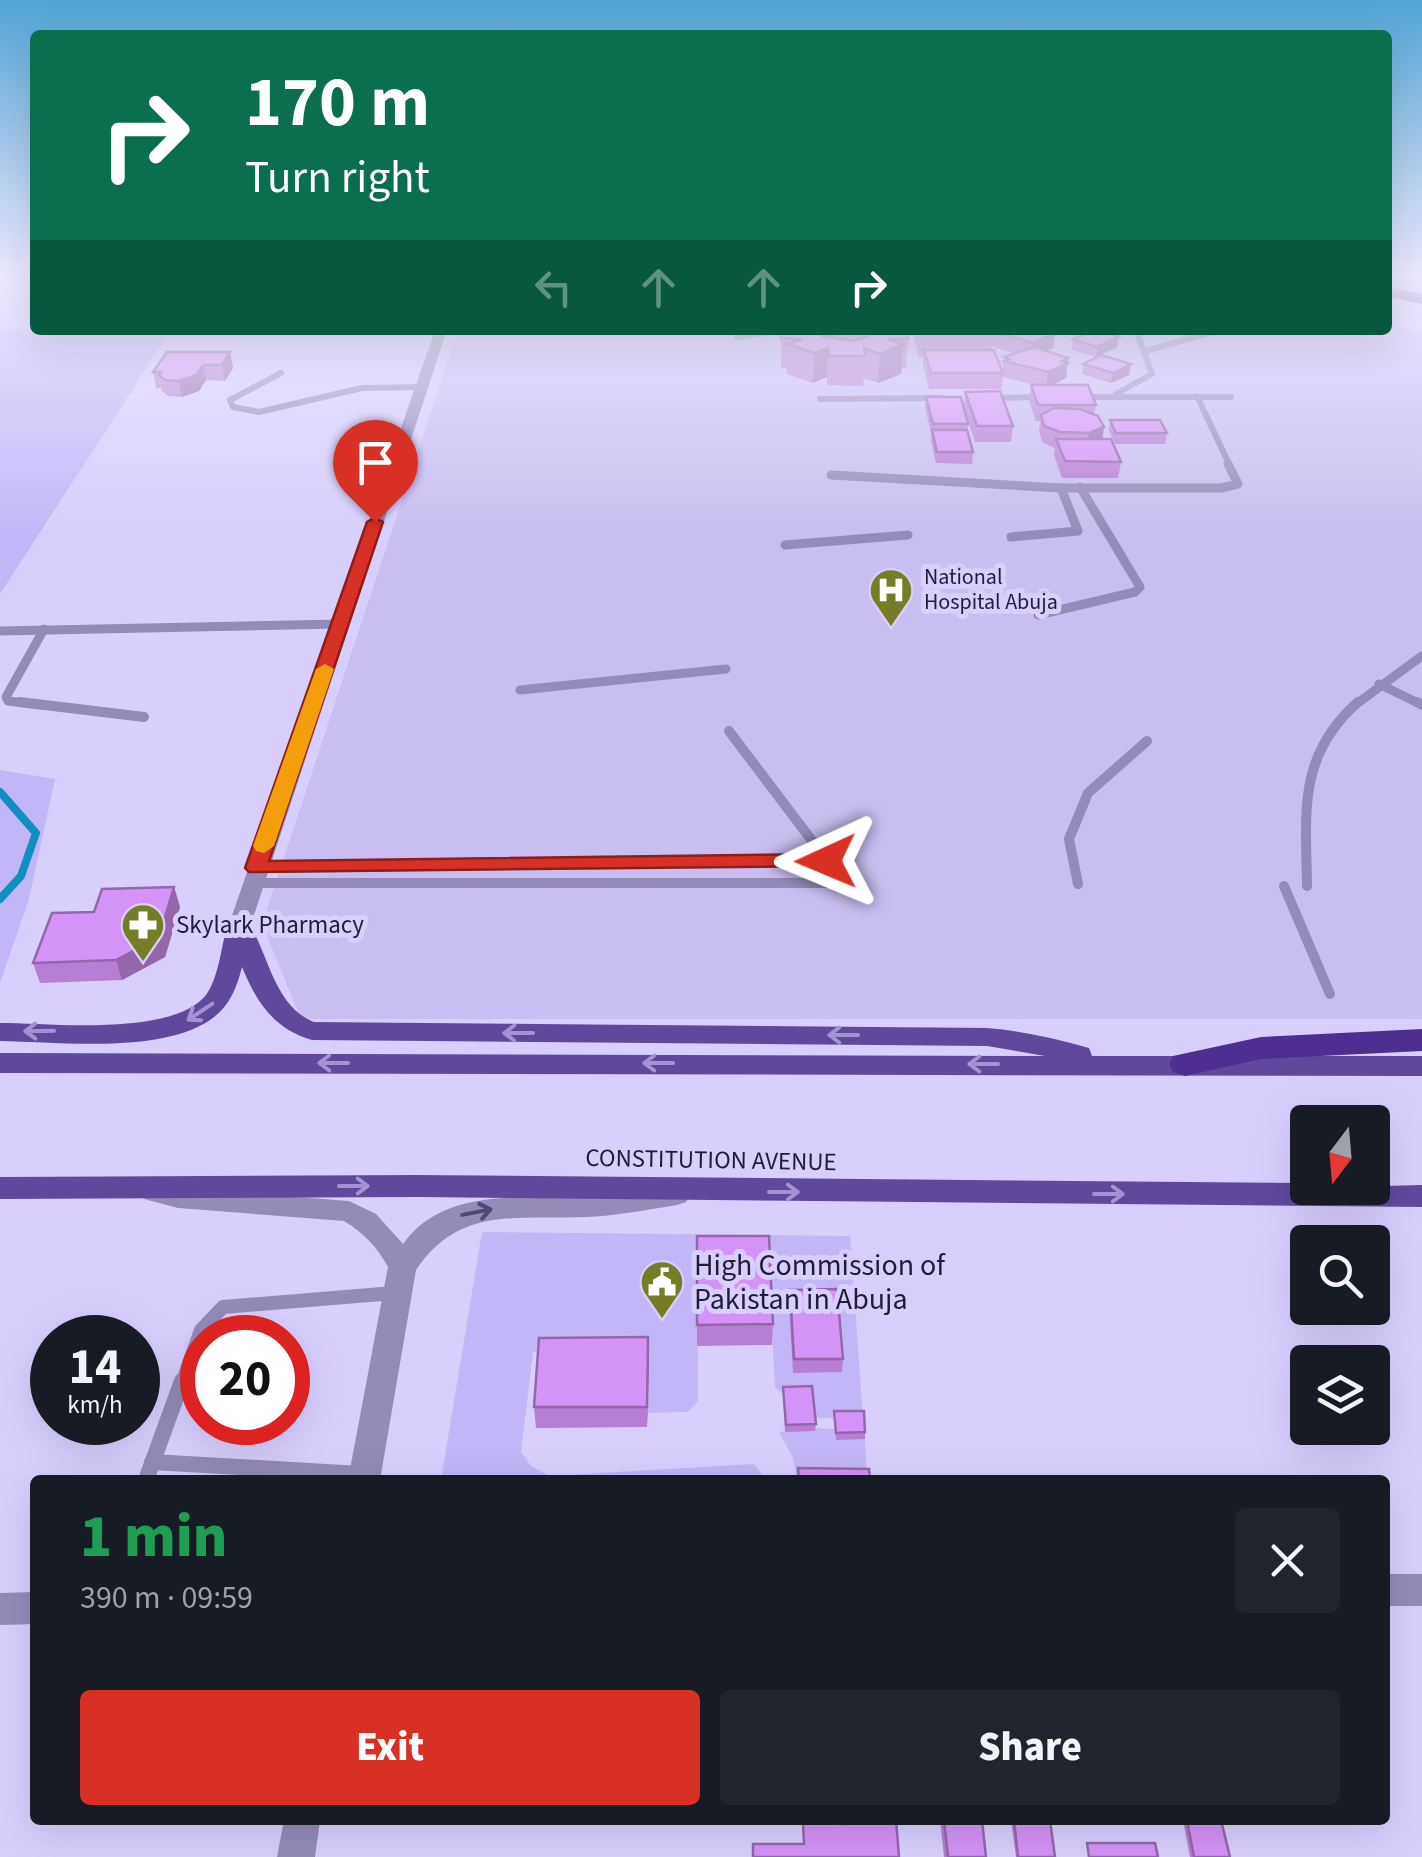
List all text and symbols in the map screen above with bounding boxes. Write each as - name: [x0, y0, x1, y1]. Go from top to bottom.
- text: 170 m: [245, 53, 430, 153]
- icon: right: [80, 70, 210, 200]
- text: Turn right: [245, 146, 430, 210]
- icon: left: [526, 260, 581, 315]
- icon: ahead: [631, 260, 686, 315]
- icon: ahead: [736, 260, 791, 315]
- icon: right: [841, 260, 896, 315]
- pin: [333, 420, 418, 523]
- icon: arrive: [348, 435, 403, 490]
- place label: National Hospital Abuja: [924, 561, 1058, 618]
- hospital icon: National Hospital Abuja: [868, 567, 914, 628]
- position arrow: [774, 809, 878, 913]
- pharmacy icon: Skylark Pharmacy: [120, 902, 166, 963]
- place label: Skylark Pharmacy: [176, 907, 364, 943]
- one-way arrow: [187, 1002, 214, 1023]
- one-way arrow: [24, 1022, 56, 1040]
- one-way arrow: [503, 1024, 536, 1042]
- one-way arrow: [828, 1026, 860, 1045]
- one-way arrow: [317, 1054, 350, 1072]
- one-way arrow: [642, 1054, 674, 1072]
- one-way arrow: [967, 1054, 1000, 1074]
- north arrow: [1290, 1105, 1390, 1205]
- map controls: [1290, 1105, 1390, 1445]
- street label: CONSTITUTION AVENUE: [585, 1140, 837, 1180]
- one-way arrow: [338, 1176, 370, 1196]
- one-way arrow: [766, 1182, 799, 1202]
- one-way arrow: [1092, 1184, 1124, 1204]
- one-way arrow: [460, 1202, 492, 1221]
- button: search: [1290, 1225, 1390, 1325]
- place label: High Commission of Pakistan in Abuja: [694, 1244, 946, 1321]
- public building icon: High Commission of Pakistan in Abuja: [639, 1259, 685, 1320]
- speed limit sign: 20: [180, 1315, 310, 1445]
- text: 14: [69, 1332, 121, 1403]
- button: layers: [1290, 1345, 1390, 1445]
- text: km/h: [67, 1387, 123, 1423]
- text: 1 min: [80, 1495, 227, 1580]
- button: close: [1235, 1508, 1340, 1613]
- text: 390 m · 09:59: [80, 1575, 253, 1621]
- button: Exit: [80, 1690, 700, 1805]
- button: Share: [720, 1690, 1340, 1805]

